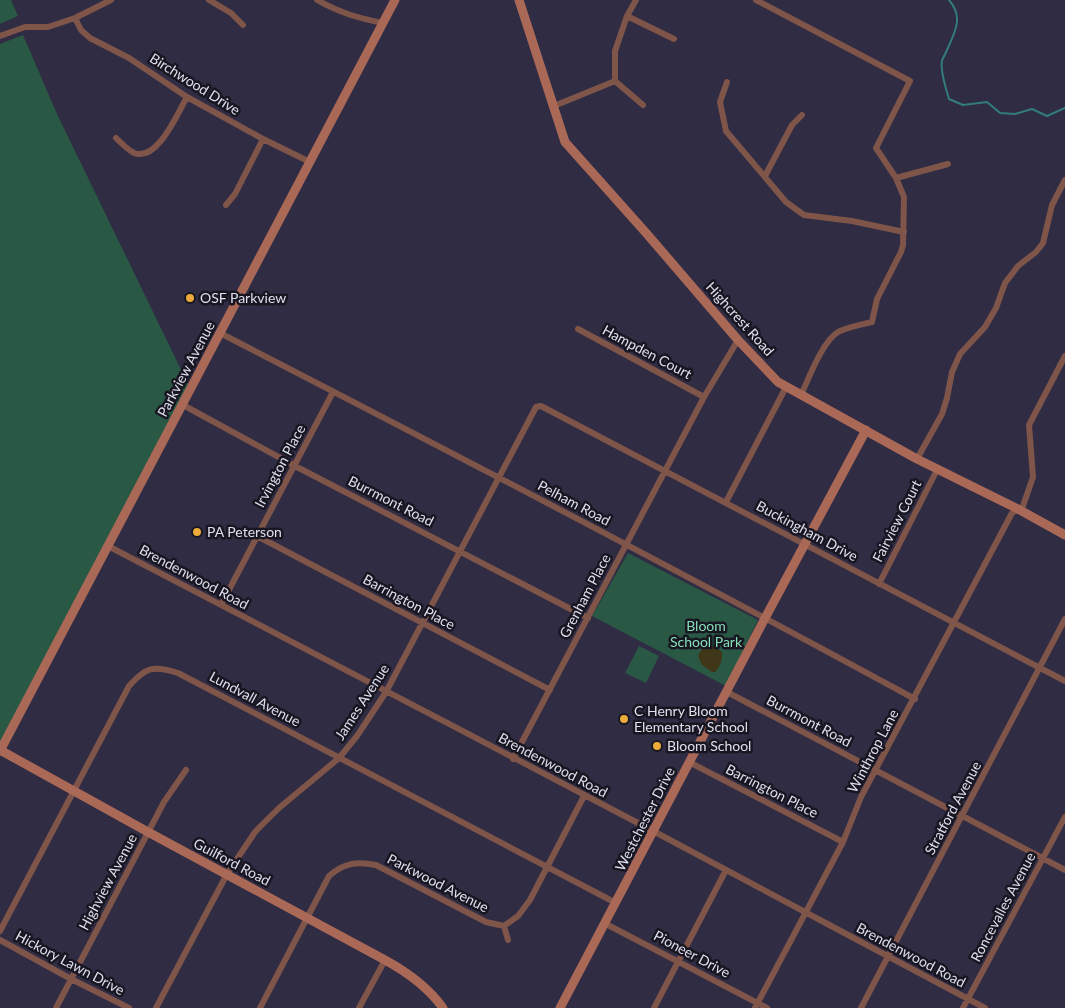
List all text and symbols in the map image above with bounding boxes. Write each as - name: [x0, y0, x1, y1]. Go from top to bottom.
- street label: Birchwood Drive: [147, 49, 243, 118]
- street label: Highcrest Road: [703, 278, 778, 359]
- place label: OSF Parkview: [200, 289, 286, 306]
- marker: OSF Parkview: [184, 292, 196, 304]
- street label: Parkview Avenue: [153, 318, 218, 419]
- street label: Hampden Court: [600, 321, 695, 382]
- street label: Irvington Place: [251, 421, 309, 510]
- street label: Burrmont Road: [346, 472, 437, 529]
- street label: Pelham Road: [535, 476, 613, 529]
- street label: Fairview Court: [869, 477, 924, 565]
- street label: Buckingham Drive: [754, 497, 861, 564]
- place label: PA Peterson: [207, 523, 282, 540]
- marker: PA Peterson: [191, 526, 203, 538]
- street label: Brendenwood Road: [137, 541, 252, 613]
- street label: Grenham Place: [555, 551, 614, 641]
- street label: Barrington Place: [360, 570, 458, 633]
- park label: Bloom School Park: [670, 617, 743, 650]
- street label: James Avenue: [331, 661, 392, 743]
- street label: Lundvall Avenue: [207, 667, 304, 730]
- street label: Burrmont Road: [764, 691, 855, 750]
- place label: C Henry Bloom Elementary School: [634, 702, 748, 735]
- street label: Winthrop Lane: [843, 706, 902, 795]
- marker: C Henry Bloom Elementary School: [618, 713, 630, 725]
- street label: Brendenwood Road: [496, 729, 611, 801]
- place label: Bloom School: [667, 737, 751, 754]
- marker: Bloom School: [651, 740, 663, 752]
- street label: Stratford Avenue: [921, 758, 984, 857]
- street label: Barrington Place: [723, 760, 821, 821]
- street label: Westchester Drive: [611, 764, 678, 874]
- street label: Highview Avenue: [75, 831, 140, 933]
- street label: Guilford Road: [191, 834, 274, 889]
- street label: Roncevalles Avenue: [967, 849, 1039, 964]
- street label: Parkwood Avenue: [385, 850, 492, 915]
- street label: Brendenwood Road: [854, 919, 969, 991]
- street label: Pioneer Drive: [651, 926, 733, 981]
- street label: Hickory Lawn Drive: [13, 927, 128, 998]

